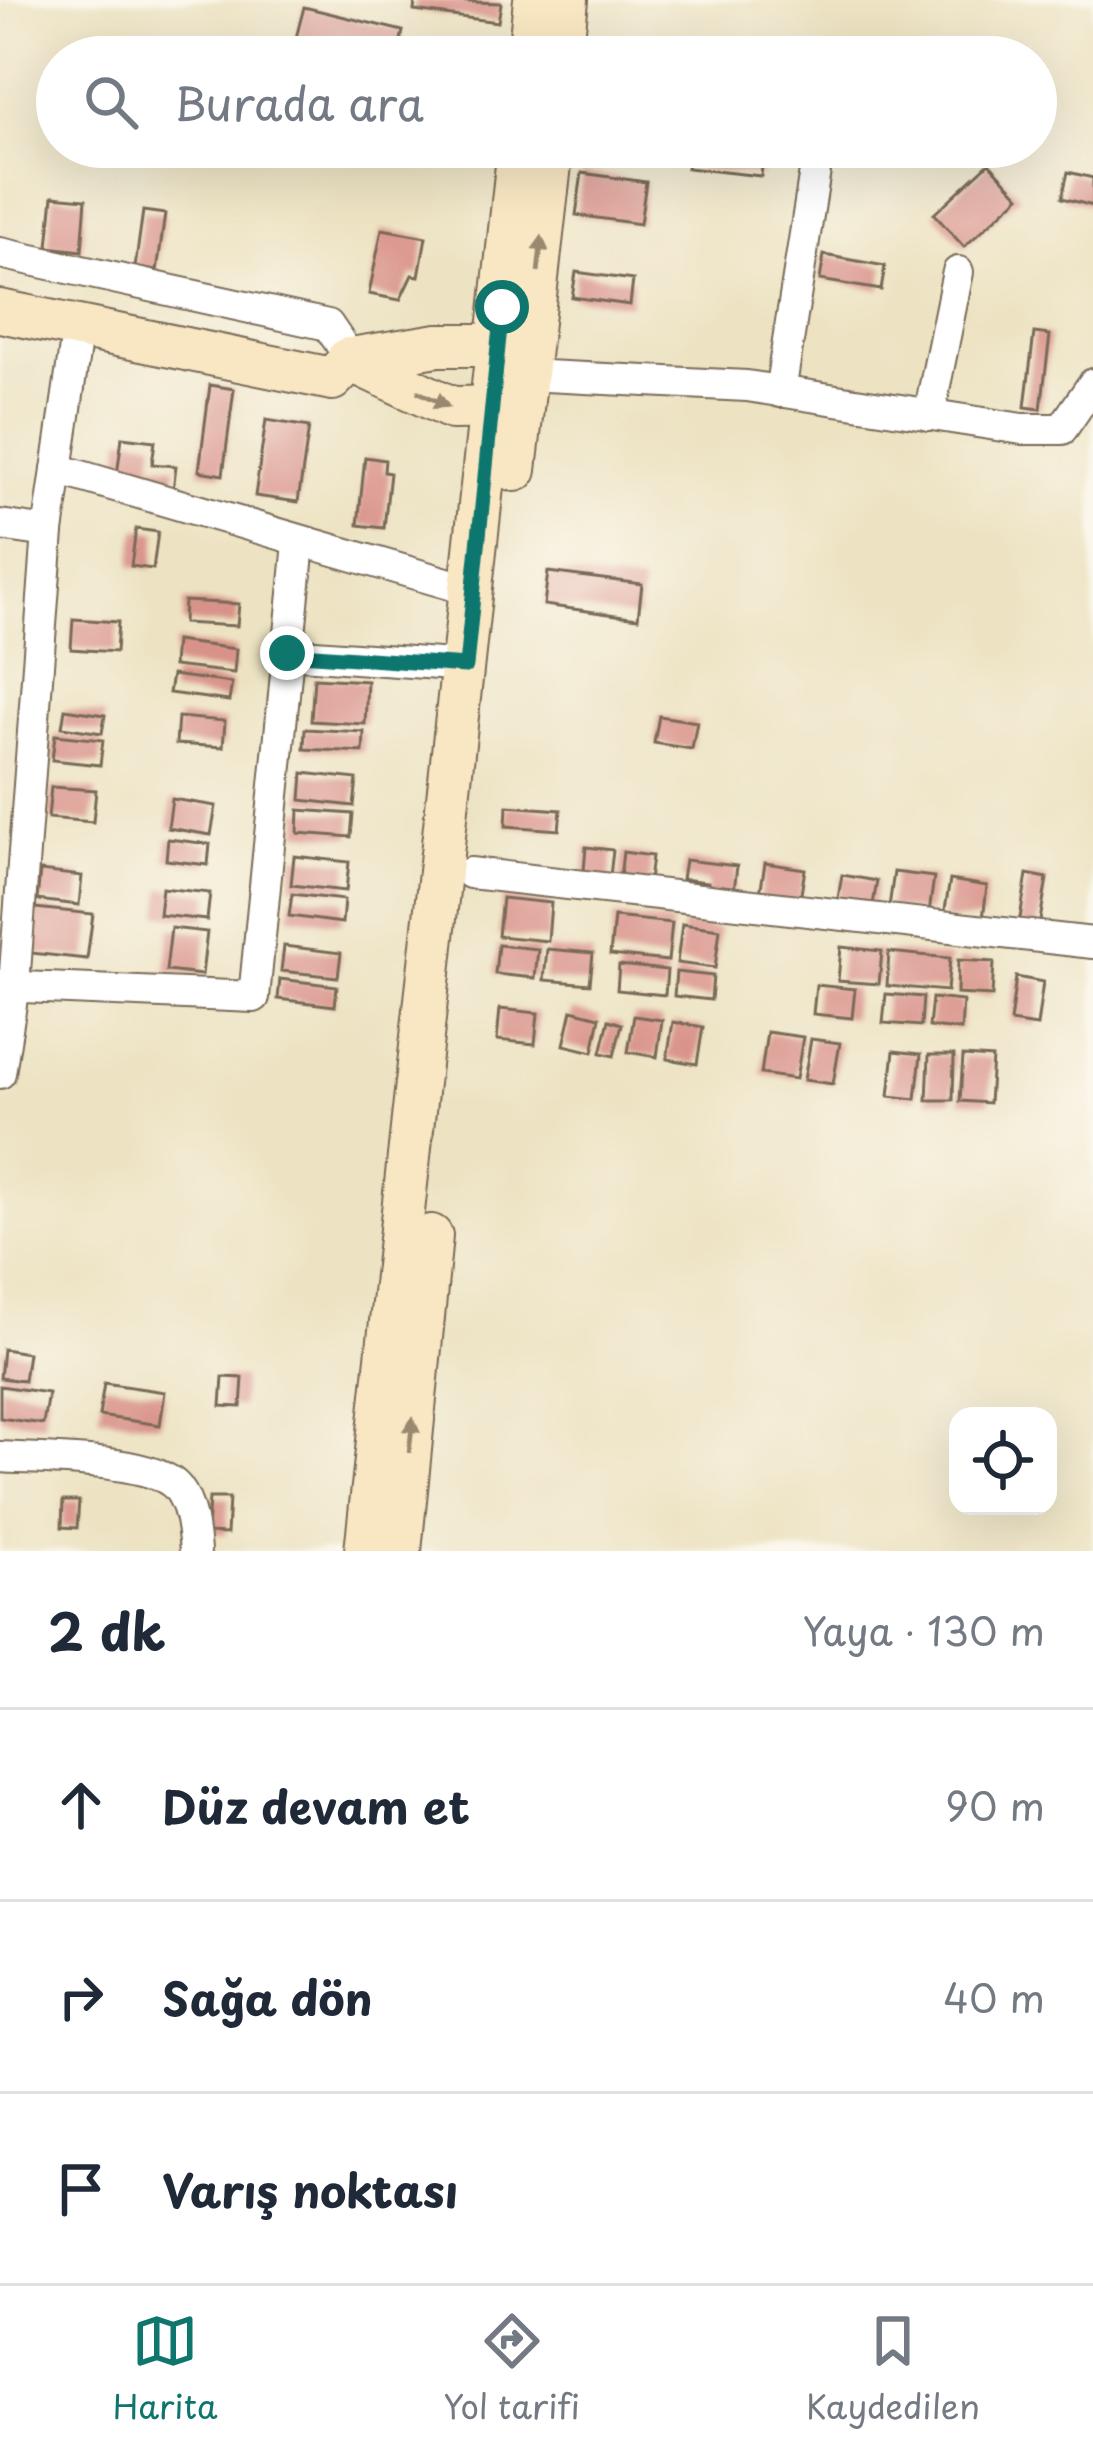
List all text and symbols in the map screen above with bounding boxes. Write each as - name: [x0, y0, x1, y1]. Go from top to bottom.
- search box: [36, 36, 1057, 168]
- text: Burada ara: [174, 68, 424, 136]
- icon: search: [78, 69, 144, 135]
- one-way arrow: [531, 235, 550, 272]
- route start: [475, 280, 529, 334]
- one-way arrow: [416, 389, 451, 409]
- route end: [260, 626, 314, 680]
- map controls: [949, 1407, 1057, 1515]
- button: locate: [949, 1407, 1057, 1515]
- one-way arrow: [402, 1415, 421, 1453]
- text: 2 dk: [48, 1591, 166, 1668]
- text: Yaya · 130 m: [802, 1600, 1045, 1659]
- text: Düz devam et: [162, 1771, 470, 1839]
- icon: ahead: [48, 1772, 114, 1838]
- text: 90 m: [945, 1775, 1045, 1834]
- text: Sağa dön: [162, 1963, 373, 2031]
- icon: right: [48, 1964, 114, 2030]
- text: 40 m: [943, 1967, 1045, 2026]
- text: Varış noktası: [162, 2155, 458, 2223]
- icon: arrive: [48, 2156, 114, 2222]
- tab: Harita: [113, 2308, 218, 2430]
- tab: Yol tarifi: [443, 2308, 580, 2430]
- tab: Kaydedilen: [806, 2308, 980, 2430]

